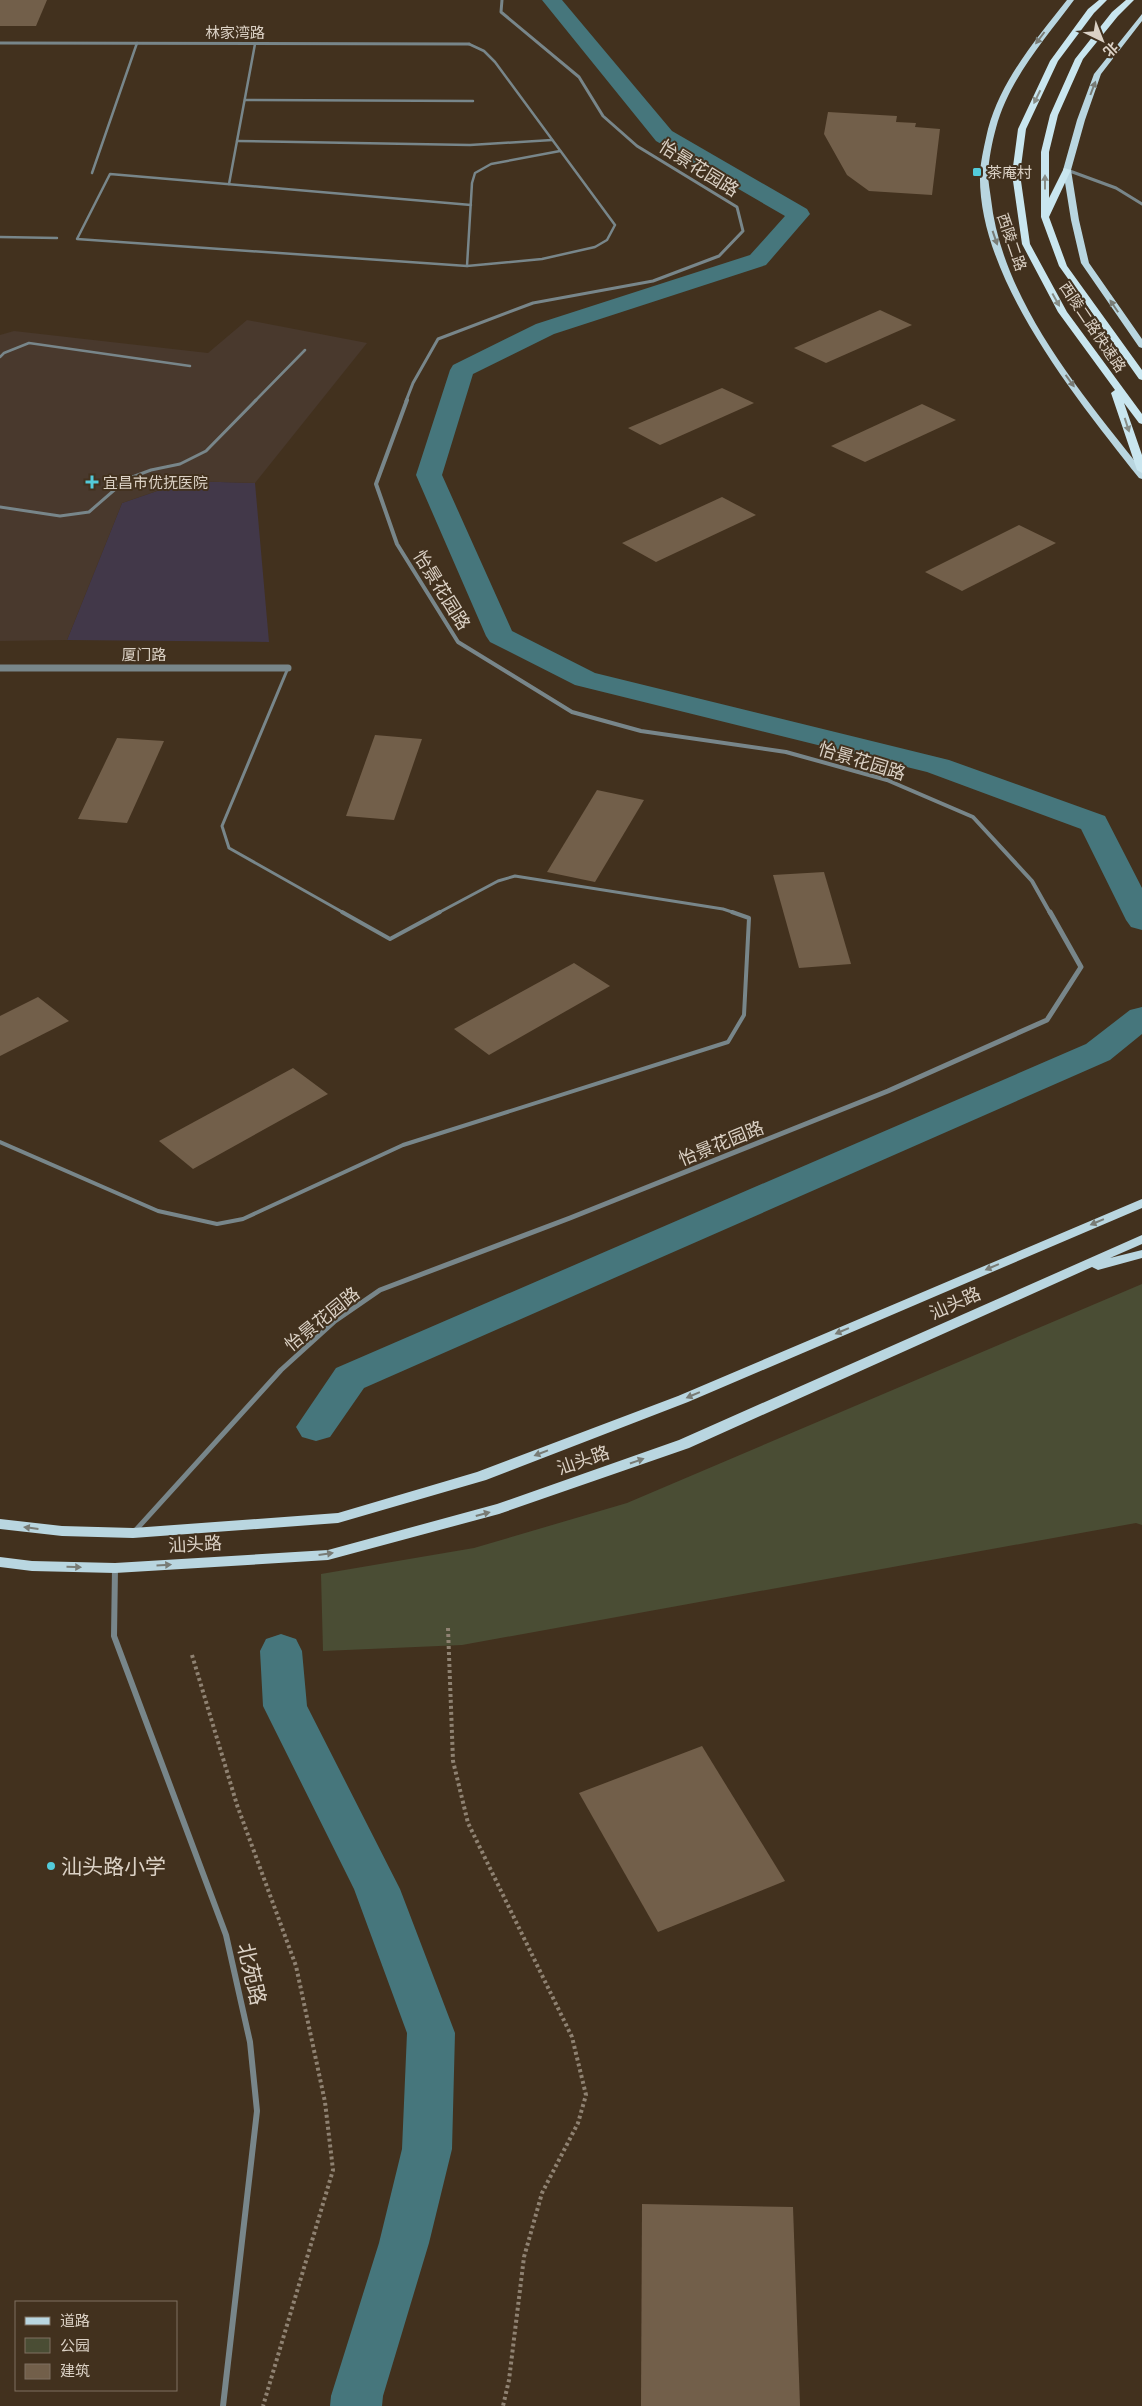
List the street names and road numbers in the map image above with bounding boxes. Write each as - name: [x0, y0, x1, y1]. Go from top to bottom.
- street label: 林家湾路: [205, 23, 265, 42]
- street label: 怡景花园路: [655, 134, 743, 202]
- street label: 西陵二路: [993, 211, 1031, 273]
- street label: 西陵二路快速路: [1056, 278, 1130, 376]
- street label: 怡景花园路: [408, 546, 476, 634]
- street label: 厦门路: [121, 645, 167, 664]
- street label: 怡景花园路: [816, 737, 908, 785]
- street label: 怡景花园路: [675, 1115, 767, 1171]
- street label: 怡景花园路: [280, 1282, 364, 1356]
- street label: 汕头路: [926, 1282, 984, 1324]
- street label: 汕头路: [554, 1440, 612, 1480]
- street label: 汕头路: [167, 1531, 223, 1557]
- street label: 北苑路: [232, 1940, 272, 2008]

